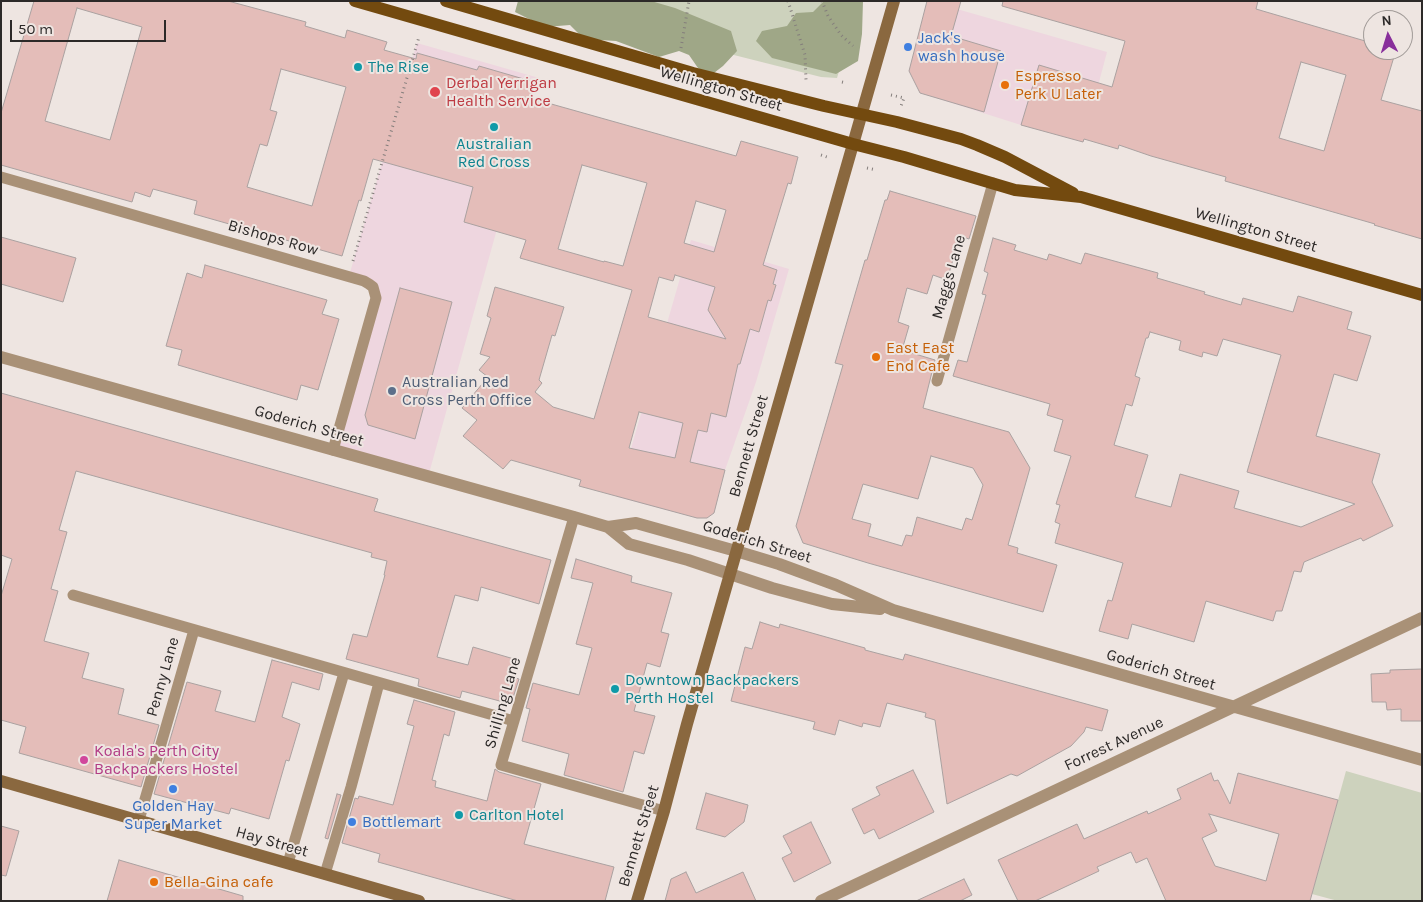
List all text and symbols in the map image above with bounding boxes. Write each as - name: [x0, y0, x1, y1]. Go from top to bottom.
- scale bar: [12, 10, 169, 42]
- north arrow: [1363, 10, 1413, 60]
- text: N: [1381, 12, 1392, 29]
- text: 50 m: [18, 20, 53, 38]
- place label: Jack's wash house: [918, 28, 1005, 66]
- marker: Jack's wash house: [902, 41, 914, 53]
- place label: The Rise: [368, 57, 429, 77]
- marker: The Rise: [352, 61, 364, 73]
- street label: Wellington Street: [658, 62, 784, 116]
- place label: Espresso Perk U Later: [1015, 66, 1101, 104]
- place label: Derbal Yerrigan Health Service: [446, 73, 557, 111]
- marker: Espresso Perk U Later: [999, 79, 1011, 91]
- marker: Derbal Yerrigan Health Service: [428, 85, 442, 99]
- marker: Australian Red Cross: [488, 121, 500, 133]
- place label: Australian Red Cross: [456, 134, 532, 172]
- street label: Wellington Street: [1193, 203, 1319, 257]
- street label: Bishops Row: [226, 216, 320, 260]
- street label: Maggs Lane: [928, 233, 970, 321]
- place label: East East End Cafe: [886, 338, 954, 376]
- marker: East East End Cafe: [870, 351, 882, 363]
- place label: Australian Red Cross Perth Office: [402, 372, 532, 410]
- marker: Australian Red Cross Perth Office: [386, 385, 398, 397]
- street label: Bennett Street: [725, 393, 773, 499]
- street label: Goderich Street: [252, 401, 366, 451]
- street label: Goderich Street: [700, 516, 814, 568]
- street label: Penny Lane: [142, 635, 184, 719]
- street label: Goderich Street: [1104, 645, 1218, 695]
- street label: Shilling Lane: [481, 655, 525, 751]
- place label: Downtown Backpackers Perth Hostel: [625, 670, 799, 708]
- marker: Downtown Backpackers Perth Hostel: [609, 683, 621, 695]
- street label: Forrest Avenue: [1061, 713, 1167, 775]
- place label: Koala's Perth City Backpackers Hostel: [94, 741, 238, 779]
- marker: Koala's Perth City Backpackers Hostel: [78, 754, 90, 766]
- marker: Golden Hay Super Market: [167, 783, 179, 795]
- street label: Bennett Street: [614, 783, 664, 889]
- place label: Golden Hay Super Market: [124, 796, 222, 834]
- place label: Carlton Hotel: [469, 805, 564, 825]
- marker: Carlton Hotel: [453, 809, 465, 821]
- place label: Bottlemart: [362, 812, 441, 832]
- marker: Bottlemart: [346, 816, 358, 828]
- street label: Hay Street: [233, 822, 311, 862]
- place label: Bella-Gina cafe: [164, 872, 274, 892]
- marker: Bella-Gina cafe: [148, 876, 160, 888]

